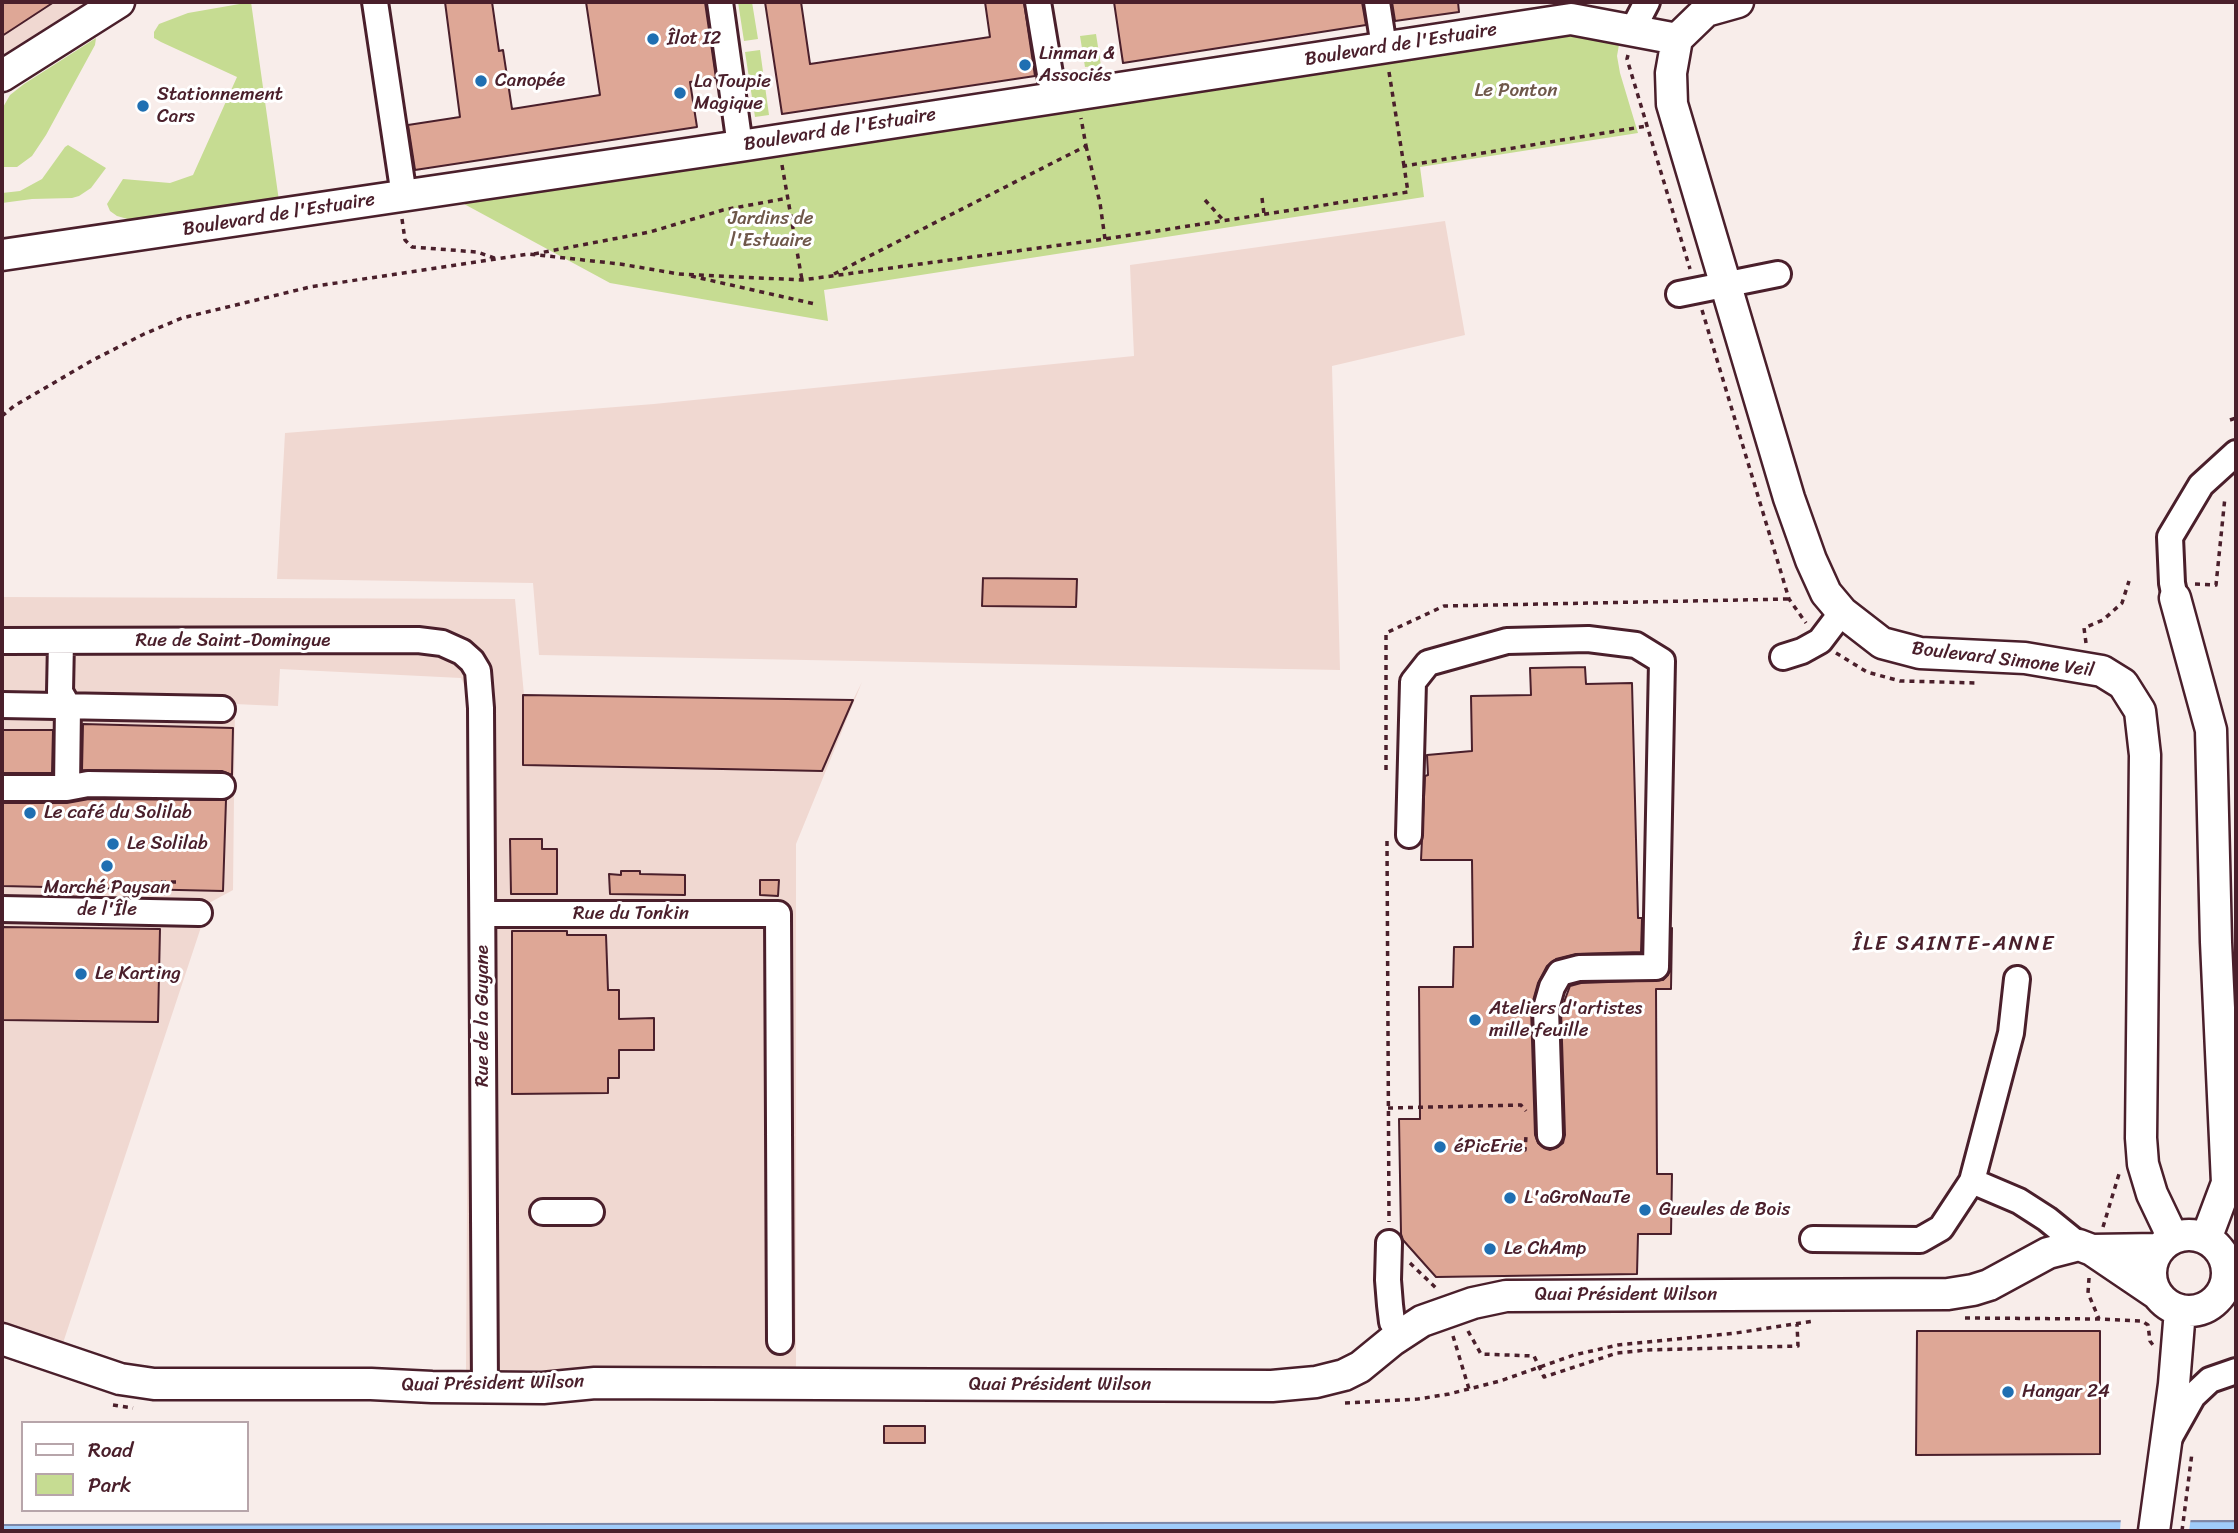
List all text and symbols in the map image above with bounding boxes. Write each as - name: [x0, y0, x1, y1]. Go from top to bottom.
- street label: Boulevard de l'Estuaire: [1303, 19, 1499, 71]
- place label: Îlot I2: [667, 28, 721, 50]
- marker: Îlot I2: [645, 31, 661, 47]
- place label: Linman & Associés: [1039, 43, 1115, 87]
- marker: Linman & Associés: [1017, 57, 1033, 73]
- place label: Canopée: [495, 70, 565, 92]
- place label: La Toupie Magique: [694, 71, 771, 115]
- marker: Canopée: [473, 73, 489, 89]
- park label: Le Ponton: [1474, 80, 1558, 102]
- place label: Stationnement Cars: [157, 84, 283, 128]
- marker: La Toupie Magique: [672, 85, 688, 101]
- marker: Stationnement Cars: [135, 98, 151, 114]
- street label: Boulevard de l'Estuaire: [742, 104, 938, 156]
- street label: Boulevard de l'Estuaire: [181, 189, 377, 241]
- park label: Jardins de l'Estuaire: [728, 208, 814, 252]
- street label: Rue de Saint-Domingue: [136, 630, 330, 652]
- street label: Boulevard Simone Veil: [1911, 638, 2095, 682]
- place label: Le café du Solilab: [44, 802, 192, 824]
- marker: Le café du Solilab: [22, 805, 38, 821]
- place label: Le Solilab: [127, 833, 208, 855]
- marker: Le Solilab: [105, 836, 121, 852]
- marker: Marché Paysan de l'Île: [99, 858, 115, 874]
- place label: Marché Paysan de l'Île: [44, 877, 170, 921]
- street label: Rue du Tonkin: [573, 903, 689, 925]
- district label: ÎLE SAINTE-ANNE: [1856, 932, 2052, 958]
- street label: Rue de la Guyane: [472, 945, 494, 1087]
- place label: Le Karting: [95, 963, 181, 985]
- marker: Le Karting: [73, 966, 89, 982]
- place label: Ateliers d'artistes mille feuille: [1489, 998, 1642, 1042]
- marker: Ateliers d'artistes mille feuille: [1467, 1012, 1483, 1028]
- place label: éPicErie: [1454, 1136, 1523, 1158]
- marker: éPicErie: [1432, 1139, 1448, 1155]
- place label: L'aGroNauTe: [1524, 1187, 1630, 1209]
- marker: L'aGroNauTe: [1502, 1190, 1518, 1206]
- place label: Gueules de Bois: [1659, 1199, 1790, 1221]
- marker: Gueules de Bois: [1637, 1202, 1653, 1218]
- place label: Le ChAmp: [1504, 1238, 1586, 1260]
- marker: Le ChAmp: [1482, 1241, 1498, 1257]
- street label: Quai Président Wilson: [1535, 1284, 1717, 1306]
- street label: Quai Président Wilson: [402, 1371, 584, 1397]
- street label: Quai Président Wilson: [969, 1374, 1151, 1396]
- place label: Hangar 24: [2022, 1381, 2110, 1403]
- marker: Hangar 24: [2000, 1384, 2016, 1400]
- legend: [21, 1421, 248, 1512]
- text: Road: [88, 1431, 133, 1469]
- text: Park: [88, 1466, 131, 1504]

